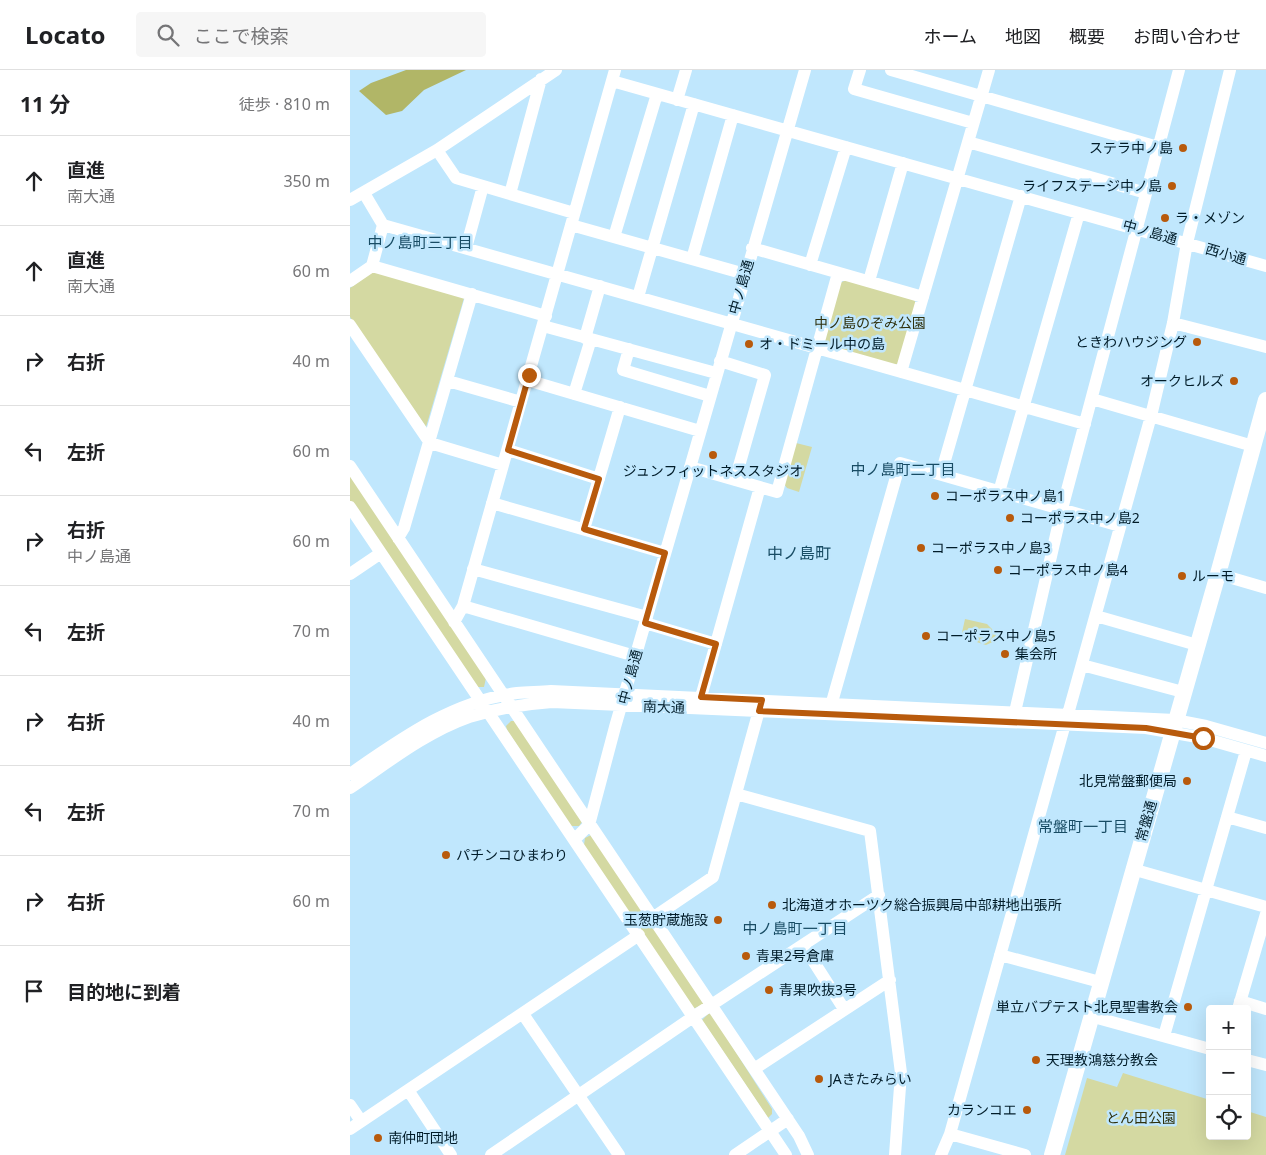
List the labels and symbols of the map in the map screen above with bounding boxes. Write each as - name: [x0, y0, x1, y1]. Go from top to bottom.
- place label: ステラ中ノ島: [1089, 138, 1173, 157]
- marker: ステラ中ノ島: [1177, 142, 1189, 154]
- place label: ライフステージ中ノ島: [1022, 176, 1162, 195]
- marker: ライフステージ中ノ島: [1166, 180, 1178, 192]
- place label: ラ・メゾン: [1175, 208, 1245, 227]
- marker: ラ・メゾン: [1159, 212, 1171, 224]
- street label: 中ノ島通: [1121, 215, 1180, 248]
- district label: 中ノ島町三丁目: [367, 232, 473, 252]
- street label: 西小通: [1203, 239, 1249, 268]
- street label: 中ノ島通: [724, 257, 757, 316]
- park label: 中ノ島のぞみ公園: [814, 313, 926, 332]
- place label: ときわハウジング: [1075, 332, 1187, 351]
- place label: オ・ドミール中の島: [759, 334, 885, 353]
- marker: ときわハウジング: [1191, 336, 1203, 348]
- marker: オ・ドミール中の島: [743, 338, 755, 350]
- route end: [518, 364, 541, 387]
- place label: オークヒルズ: [1140, 371, 1224, 390]
- marker: オークヒルズ: [1228, 375, 1240, 387]
- marker: ジュンフィットネススタジオ: [707, 449, 719, 461]
- district label: 中ノ島町二丁目: [850, 459, 956, 479]
- place label: ジュンフィットネススタジオ: [623, 461, 803, 480]
- place label: コーポラス中ノ島1: [945, 486, 1065, 505]
- marker: コーポラス中ノ島1: [929, 490, 941, 502]
- place label: コーポラス中ノ島2: [1020, 508, 1140, 527]
- marker: コーポラス中ノ島2: [1004, 512, 1016, 524]
- place label: コーポラス中ノ島3: [931, 538, 1051, 557]
- district label: 中ノ島町: [767, 542, 831, 564]
- marker: コーポラス中ノ島3: [915, 542, 927, 554]
- place label: コーポラス中ノ島4: [1008, 560, 1128, 579]
- marker: コーポラス中ノ島4: [992, 564, 1004, 576]
- place label: ルーモ: [1192, 566, 1234, 585]
- marker: ルーモ: [1176, 570, 1188, 582]
- place label: コーポラス中ノ島5: [936, 626, 1056, 645]
- marker: コーポラス中ノ島5: [920, 630, 932, 642]
- place label: 集会所: [1015, 644, 1057, 663]
- street label: 中ノ島通: [613, 647, 646, 706]
- marker: 集会所: [999, 648, 1011, 660]
- street label: 南大通: [643, 696, 685, 717]
- route start: [1192, 727, 1215, 750]
- place label: 北見常盤郵便局: [1079, 771, 1177, 790]
- marker: 北見常盤郵便局: [1181, 775, 1193, 787]
- street label: 常盤通: [1131, 798, 1160, 844]
- district label: 常盤町一丁目: [1038, 816, 1128, 836]
- place label: パチンコひまわり: [456, 845, 568, 864]
- marker: パチンコひまわり: [440, 849, 452, 861]
- place label: 北海道オホーツク総合振興局中部耕地出張所: [782, 895, 1062, 914]
- marker: 北海道オホーツク総合振興局中部耕地出張所: [766, 899, 778, 911]
- place label: 玉葱貯蔵施設: [624, 910, 708, 929]
- marker: 玉葱貯蔵施設: [712, 914, 724, 926]
- district label: 中ノ島町一丁目: [742, 918, 848, 938]
- place label: 青果2号倉庫: [756, 946, 834, 965]
- marker: 青果2号倉庫: [740, 950, 752, 962]
- place label: 青果吹抜3号: [779, 980, 857, 999]
- marker: 青果吹抜3号: [763, 984, 775, 996]
- place label: 単立バプテスト北見聖書教会: [996, 997, 1178, 1016]
- marker: 単立バプテスト北見聖書教会: [1182, 1001, 1194, 1013]
- place label: 天理教鴻慈分教会: [1046, 1050, 1158, 1069]
- marker: 天理教鴻慈分教会: [1030, 1054, 1042, 1066]
- place label: JAきたみらい: [827, 1069, 912, 1088]
- marker: JAきたみらい: [813, 1073, 825, 1085]
- place label: カランコエ: [947, 1100, 1017, 1119]
- marker: カランコエ: [1021, 1104, 1033, 1116]
- park label: とん田公園: [1106, 1108, 1176, 1127]
- place label: 南仲町団地: [388, 1128, 458, 1147]
- marker: 南仲町団地: [372, 1132, 384, 1144]

